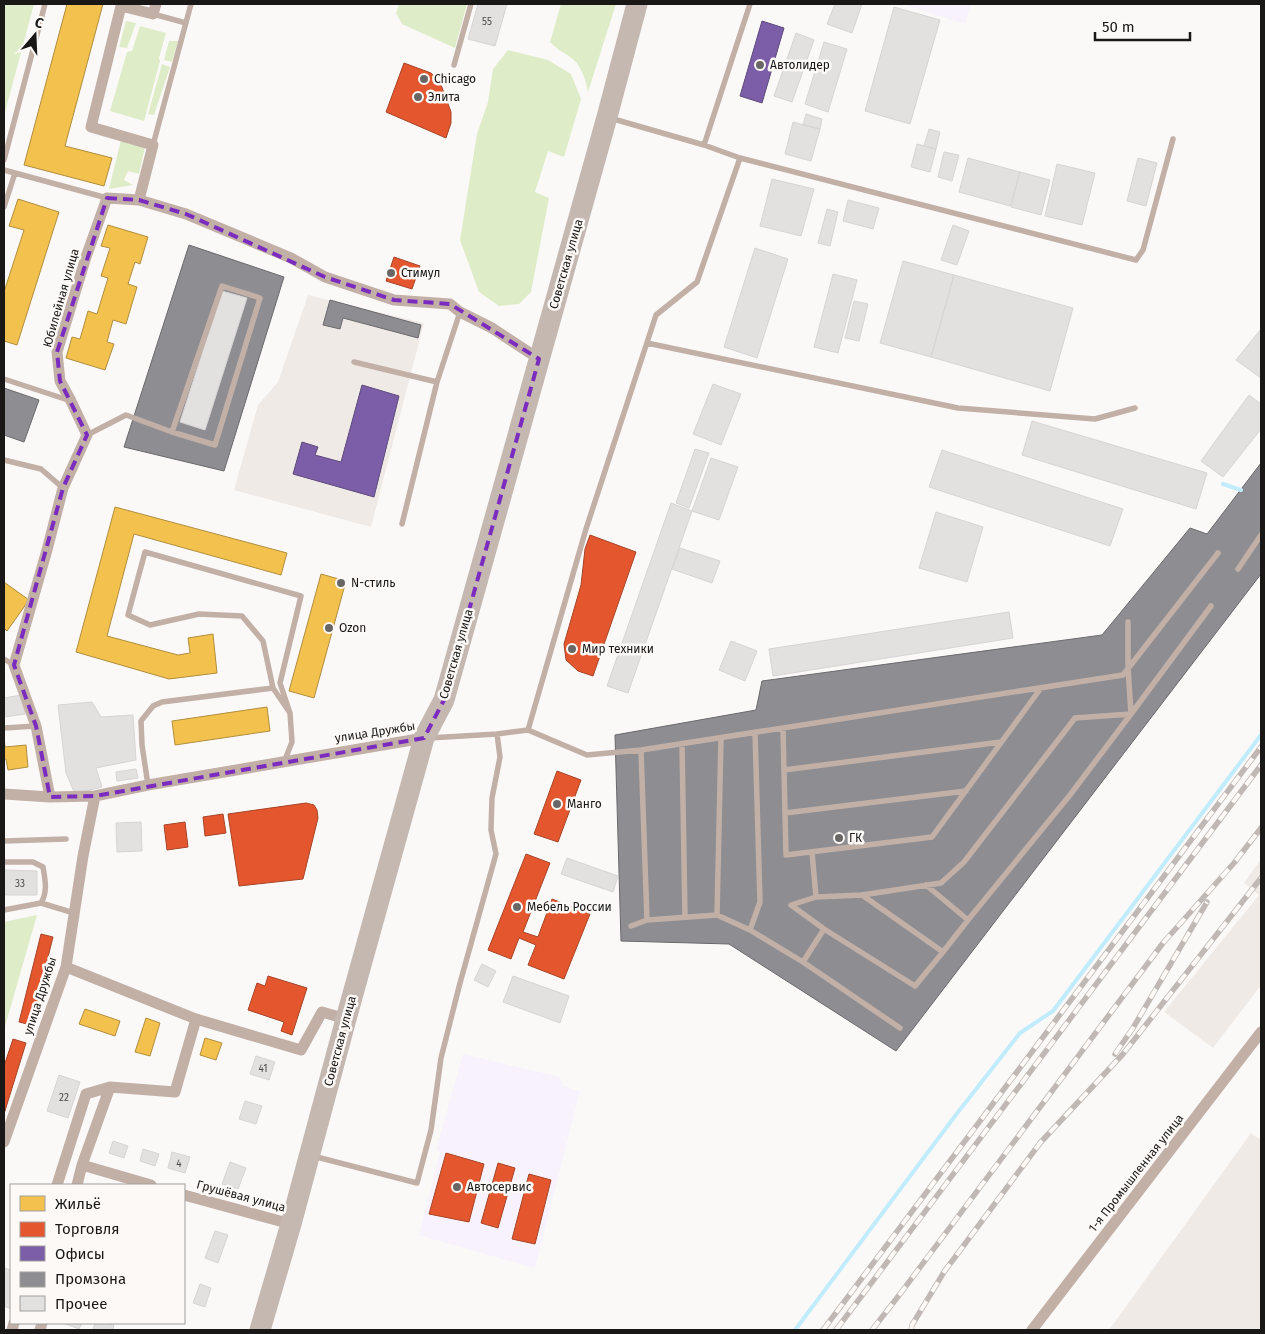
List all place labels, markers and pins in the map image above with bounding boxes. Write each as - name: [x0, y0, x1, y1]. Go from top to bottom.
- place label: Автолидер: [770, 58, 830, 72]
- marker: Автолидер: [754, 59, 766, 71]
- place label: Chicago: [434, 72, 476, 86]
- marker: Chicago: [418, 73, 430, 85]
- place label: Элита: [428, 90, 460, 104]
- marker: Элита: [412, 91, 424, 103]
- place label: Стимул: [401, 266, 440, 280]
- marker: Стимул: [385, 267, 397, 279]
- place label: N-стиль: [351, 576, 395, 590]
- marker: N-стиль: [335, 577, 347, 589]
- place label: Ozon: [339, 621, 366, 635]
- marker: Ozon: [323, 622, 335, 634]
- place label: Мир техники: [582, 642, 654, 656]
- marker: Мир техники: [566, 643, 578, 655]
- place label: Манго: [567, 797, 602, 811]
- marker: Манго: [551, 798, 563, 810]
- place label: ГК: [849, 831, 862, 845]
- marker: ГК: [833, 832, 845, 844]
- place label: Мебель России: [527, 900, 612, 914]
- marker: Мебель России: [511, 901, 523, 913]
- place label: Автосервис: [467, 1180, 532, 1194]
- marker: Автосервис: [451, 1181, 463, 1193]

